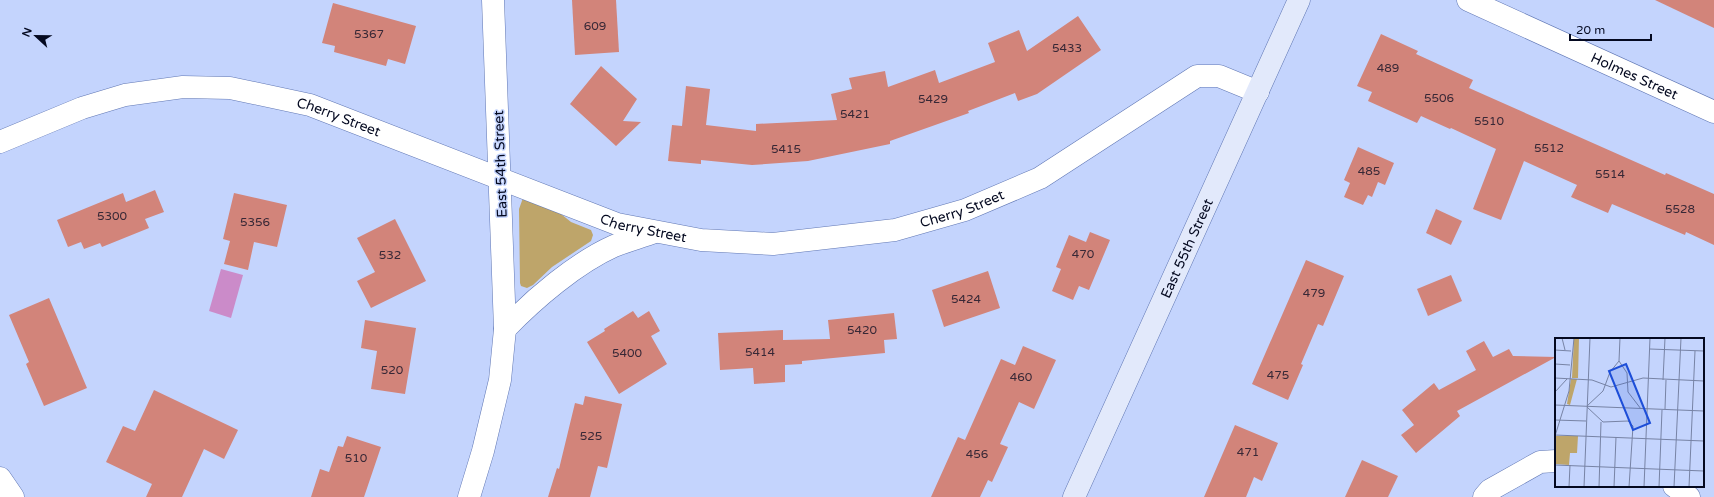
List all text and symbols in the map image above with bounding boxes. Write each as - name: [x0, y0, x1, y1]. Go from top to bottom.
- north arrow: [16, 16, 56, 56]
- scale bar: [1570, 16, 1651, 42]
- house number: 609: [584, 19, 606, 33]
- text: 20 m: [1576, 23, 1605, 37]
- text: N: [20, 26, 35, 39]
- house number: 5367: [354, 27, 384, 41]
- house number: 5433: [1052, 41, 1082, 55]
- street label: Holmes Street: [1588, 49, 1681, 104]
- house number: 489: [1377, 61, 1399, 75]
- house number: 5506: [1424, 91, 1454, 105]
- house number: 5429: [918, 92, 948, 106]
- street label: Cherry Street: [295, 94, 383, 141]
- house number: 5421: [840, 107, 870, 121]
- street label: East 54th Street: [490, 109, 511, 218]
- house number: 5510: [1474, 114, 1505, 128]
- house number: 5512: [1534, 141, 1564, 155]
- house number: 5415: [771, 142, 801, 156]
- house number: 485: [1358, 164, 1380, 178]
- house number: 5514: [1595, 167, 1626, 181]
- street label: Cherry Street: [918, 186, 1007, 231]
- street label: East 55th Street: [1157, 195, 1217, 301]
- house number: 5528: [1665, 202, 1695, 216]
- house number: 5300: [97, 209, 128, 223]
- street label: Cherry Street: [598, 210, 689, 246]
- house number: 5356: [240, 215, 270, 229]
- house number: 470: [1072, 247, 1095, 261]
- house number: 532: [379, 248, 401, 262]
- house number: 479: [1303, 286, 1325, 300]
- house number: 5424: [951, 292, 982, 306]
- house number: 5420: [847, 323, 878, 337]
- inset map: [1555, 338, 1704, 487]
- house number: 5414: [745, 345, 776, 359]
- house number: 5400: [612, 346, 643, 360]
- house number: 520: [381, 363, 404, 377]
- house number: 475: [1267, 368, 1289, 382]
- house number: 460: [1010, 370, 1033, 384]
- house number: 525: [580, 429, 602, 443]
- house number: 471: [1237, 445, 1259, 459]
- house number: 456: [966, 447, 988, 461]
- house number: 510: [345, 451, 368, 465]

